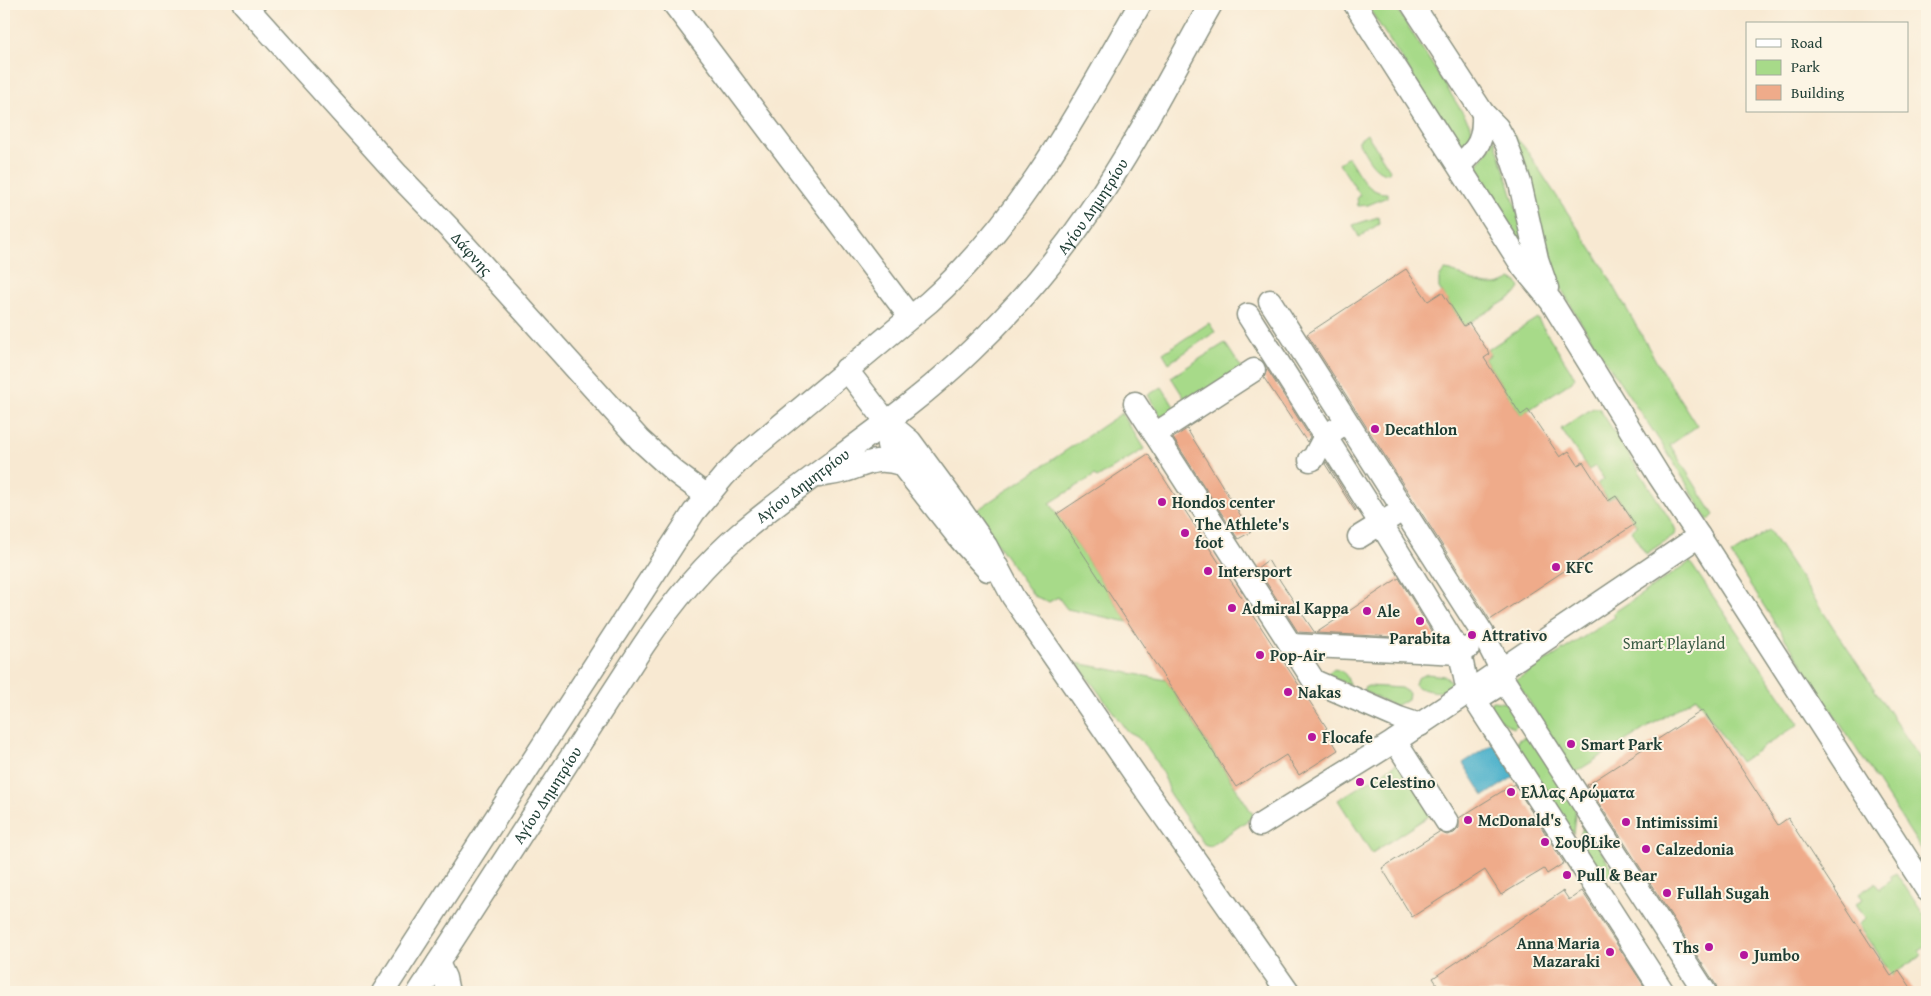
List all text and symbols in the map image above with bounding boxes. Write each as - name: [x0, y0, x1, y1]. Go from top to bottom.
- legend: [1746, 22, 1908, 112]
- text: Road: [1791, 32, 1822, 53]
- text: Park: [1791, 56, 1820, 77]
- text: Building: [1791, 82, 1845, 103]
- street label: Αγίου Δημητρίου: [1051, 153, 1134, 259]
- street label: Δάφνης: [446, 226, 499, 281]
- place label: Decathlon: [1385, 417, 1458, 441]
- marker: Decathlon: [1369, 423, 1381, 435]
- street label: Αγίου Δημητρίου: [750, 442, 854, 528]
- place label: Hondos center: [1172, 490, 1276, 514]
- marker: Hondos center: [1156, 496, 1168, 508]
- place label: The Athlete's foot: [1195, 512, 1289, 554]
- marker: The Athlete's foot: [1179, 527, 1191, 539]
- place label: KFC: [1566, 555, 1593, 579]
- place label: Intersport: [1218, 559, 1292, 583]
- marker: KFC: [1550, 561, 1562, 573]
- marker: Intersport: [1202, 565, 1214, 577]
- place label: Admiral Kappa: [1242, 596, 1349, 620]
- place label: Ale: [1377, 599, 1400, 623]
- marker: Admiral Kappa: [1226, 602, 1238, 614]
- marker: Ale: [1361, 605, 1373, 617]
- marker: Parabita: [1414, 615, 1426, 627]
- place label: Attrativo: [1482, 623, 1548, 647]
- place label: Parabita: [1390, 626, 1451, 650]
- marker: Attrativo: [1466, 629, 1478, 641]
- park label: Smart Playland: [1623, 631, 1726, 655]
- place label: Pop-Air: [1270, 643, 1326, 667]
- marker: Pop-Air: [1254, 649, 1266, 661]
- place label: Nakas: [1298, 680, 1341, 704]
- marker: Nakas: [1282, 686, 1294, 698]
- place label: Flocafe: [1322, 725, 1373, 749]
- marker: Flocafe: [1306, 731, 1318, 743]
- place label: Smart Park: [1581, 732, 1663, 756]
- marker: Smart Park: [1565, 738, 1577, 750]
- street label: Αγίου Δημητρίου: [506, 741, 587, 848]
- place label: Celestino: [1370, 770, 1436, 794]
- marker: Celestino: [1354, 776, 1366, 788]
- place label: Ελλας Αρώματα: [1521, 780, 1636, 804]
- marker: Ελλας Αρώματα: [1505, 786, 1517, 798]
- place label: McDonald's: [1478, 808, 1561, 832]
- place label: Intimissimi: [1636, 810, 1718, 834]
- marker: McDonald's: [1462, 814, 1474, 826]
- marker: Intimissimi: [1620, 816, 1632, 828]
- place label: ΣουβLike: [1555, 830, 1620, 854]
- marker: ΣουβLike: [1539, 836, 1551, 848]
- place label: Calzedonia: [1656, 837, 1735, 861]
- marker: Calzedonia: [1640, 843, 1652, 855]
- place label: Pull & Bear: [1577, 863, 1658, 887]
- marker: Pull & Bear: [1561, 869, 1573, 881]
- place label: Fullah Sugah: [1677, 881, 1770, 905]
- marker: Fullah Sugah: [1661, 887, 1673, 899]
- place label: Anna Maria Mazaraki: [1517, 931, 1601, 973]
- place label: Ths: [1673, 935, 1699, 959]
- marker: Ths: [1703, 941, 1715, 953]
- place label: Jumbo: [1751, 943, 1800, 967]
- marker: Anna Maria Mazaraki: [1604, 946, 1616, 958]
- marker: Jumbo: [1738, 949, 1750, 961]

